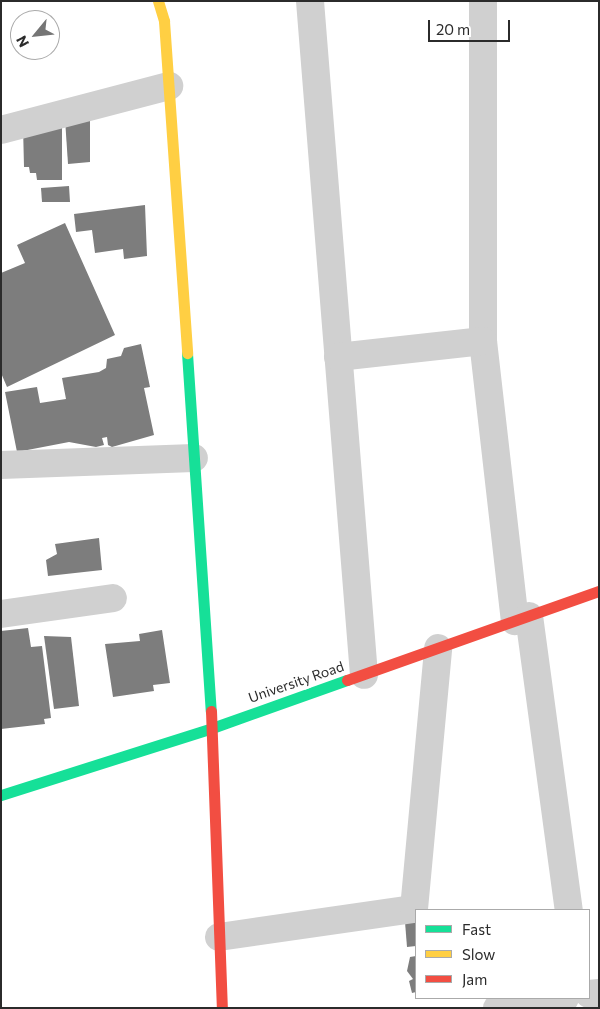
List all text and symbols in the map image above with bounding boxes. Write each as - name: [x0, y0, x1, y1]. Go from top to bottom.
- north arrow: [10, 10, 60, 60]
- scale bar: [430, 10, 512, 42]
- text: 20 m: [436, 20, 470, 38]
- text: N: [12, 33, 32, 50]
- street label: University Road: [246, 658, 346, 706]
- legend: [415, 909, 590, 999]
- text: Fast: [462, 920, 491, 938]
- text: Slow: [462, 945, 495, 963]
- text: Jam: [462, 970, 487, 988]

